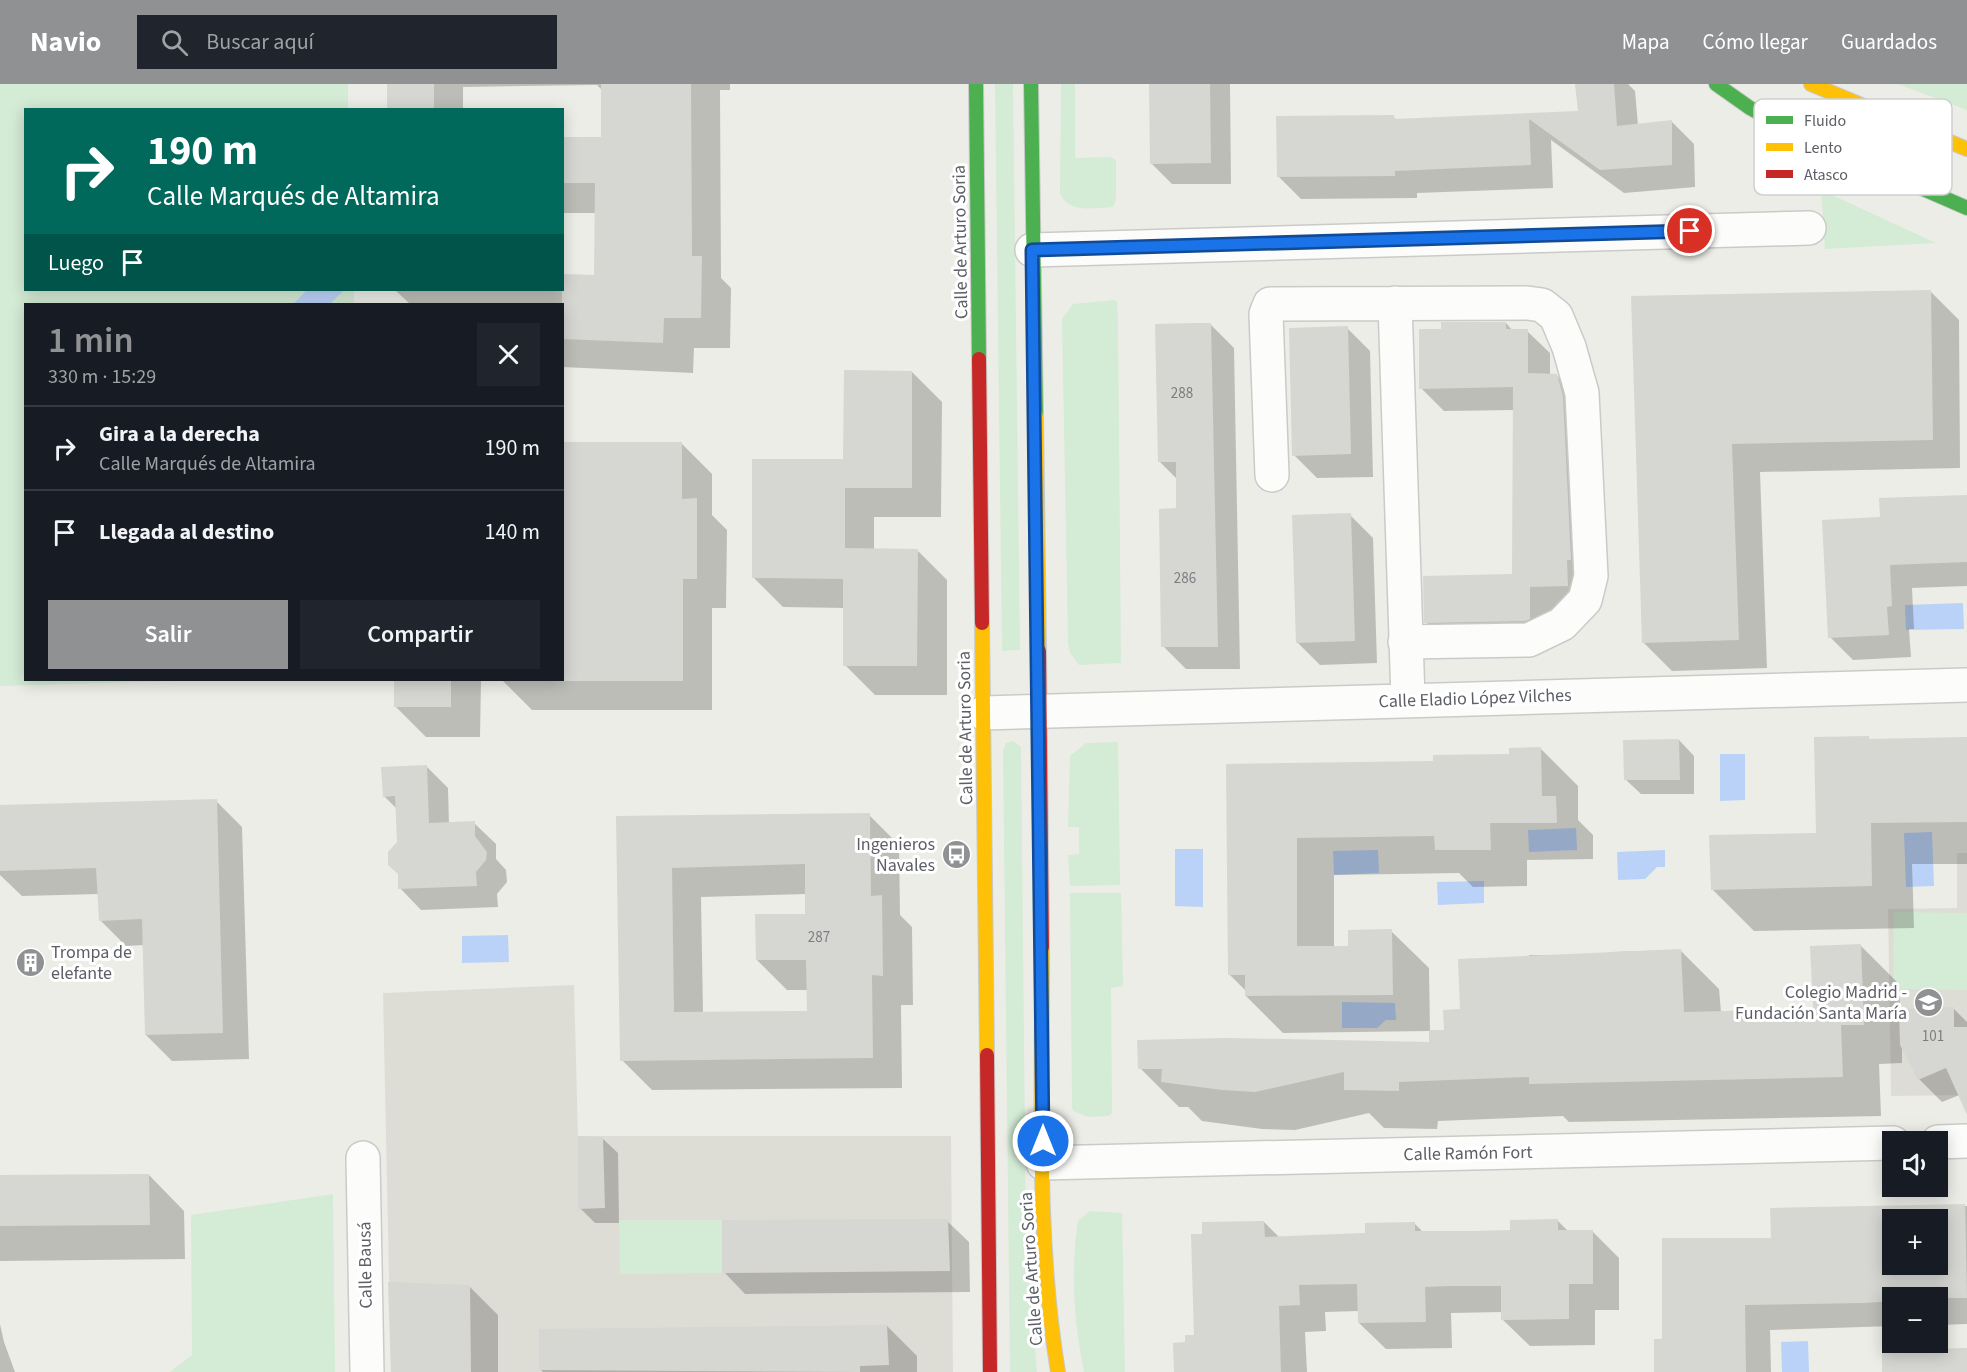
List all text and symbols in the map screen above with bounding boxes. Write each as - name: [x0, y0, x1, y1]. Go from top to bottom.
- search box: [137, 15, 557, 69]
- text: Navio: [30, 22, 101, 62]
- icon: search: [158, 26, 191, 59]
- text: Buscar aquí: [206, 26, 314, 58]
- text: Mapa: [1622, 27, 1670, 57]
- text: Cómo llegar: [1703, 27, 1808, 57]
- text: Guardados: [1841, 27, 1937, 57]
- legend: [1754, 99, 1952, 195]
- text: Fluido: [1804, 110, 1846, 132]
- text: 190 m: [147, 121, 258, 181]
- icon: right: [48, 132, 126, 210]
- text: Lento: [1804, 137, 1842, 159]
- text: Atasco: [1804, 164, 1848, 186]
- street label: Calle de Arturo Soria: [947, 165, 974, 319]
- text: Calle Marqués de Altamira: [147, 177, 440, 216]
- pin: [1664, 205, 1715, 256]
- icon: arrive: [1673, 214, 1706, 247]
- icon: arrive: [116, 246, 149, 279]
- text: Luego: [48, 247, 104, 279]
- text: 1 min: [48, 315, 134, 366]
- button: close: [477, 323, 540, 386]
- text: 330 m · 15:29: [48, 363, 156, 391]
- house number: 288: [1171, 383, 1193, 404]
- text: Gira a la derecha: [99, 418, 260, 450]
- icon: right: [48, 432, 81, 465]
- text: 190 m: [485, 432, 540, 464]
- text: Calle Marqués de Altamira: [99, 450, 316, 478]
- icon: arrive: [48, 516, 81, 549]
- text: Llegada al destino: [99, 516, 274, 548]
- text: 140 m: [485, 516, 540, 548]
- house number: 286: [1174, 568, 1196, 589]
- button: Salir: [48, 600, 288, 669]
- button: Compartir: [300, 600, 540, 669]
- street label: Calle de Arturo Soria: [952, 651, 979, 805]
- street label: Calle Eladio López Vilches: [1378, 683, 1572, 714]
- place label: Ingenieros Navales: [856, 832, 935, 878]
- bus stop icon: Ingenieros Navales: [940, 838, 972, 870]
- house number: 287: [808, 927, 830, 948]
- place label: Trompa de elefante: [51, 940, 132, 986]
- building icon: Trompa de elefante: [14, 946, 46, 978]
- place label: Colegio Madrid - Fundación Santa María: [1735, 980, 1907, 1026]
- school or university icon: Colegio Madrid - Fundación Santa María: [1912, 986, 1944, 1018]
- house number: 101: [1922, 1026, 1944, 1047]
- position arrow: [1011, 1109, 1075, 1173]
- map controls: [1882, 1131, 1948, 1353]
- button: sound: [1882, 1131, 1948, 1197]
- street label: Calle Ramón Fort: [1403, 1140, 1533, 1167]
- street label: Calle de Arturo Soria: [1014, 1191, 1049, 1347]
- button: +: [1882, 1209, 1948, 1275]
- street label: Calle Bausá: [352, 1221, 379, 1309]
- button: −: [1882, 1287, 1948, 1353]

